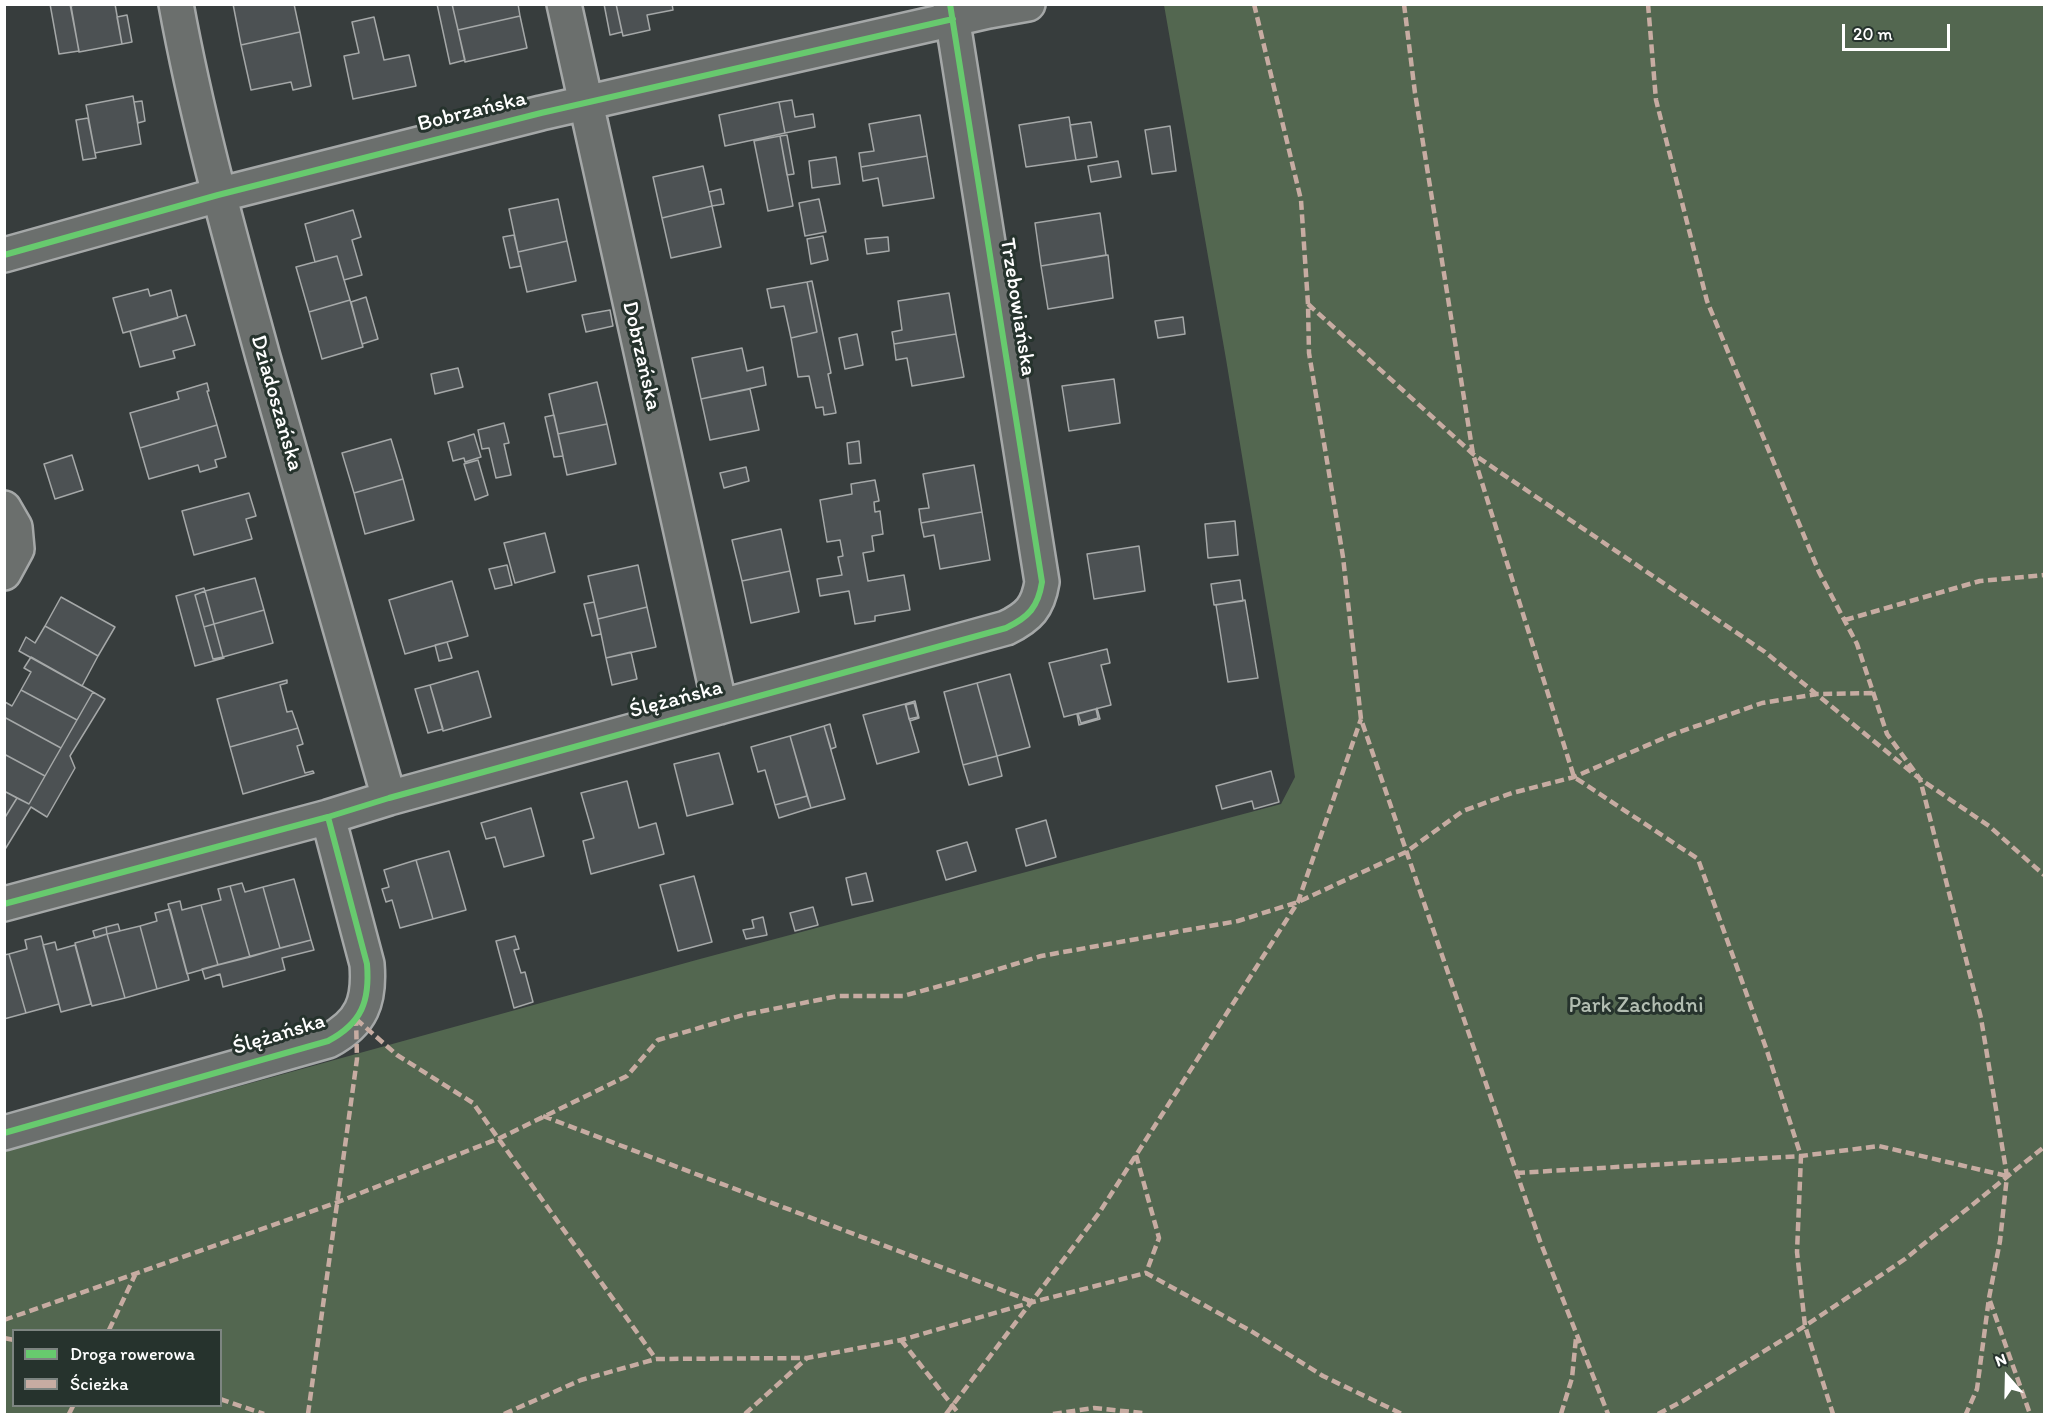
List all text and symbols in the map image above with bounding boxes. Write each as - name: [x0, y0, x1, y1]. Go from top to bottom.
- scale bar: [1845, 12, 1953, 50]
- text: 20 m: [1853, 23, 1893, 45]
- street label: Bobrzańska: [415, 86, 529, 138]
- street label: Trzebowiańska: [993, 236, 1041, 378]
- street label: Dobrzańska: [616, 299, 666, 413]
- street label: Dziadoszańska: [244, 332, 308, 474]
- street label: Ślężańska: [627, 675, 725, 725]
- park label: Park Zachodni: [1569, 993, 1703, 1019]
- street label: Ślężańska: [230, 1008, 328, 1062]
- legend: [12, 1329, 222, 1407]
- text: Droga rowerowa: [70, 1343, 195, 1365]
- north arrow: [1977, 1347, 2037, 1407]
- text: N: [1992, 1349, 2009, 1370]
- text: Ścieżka: [70, 1373, 129, 1395]

